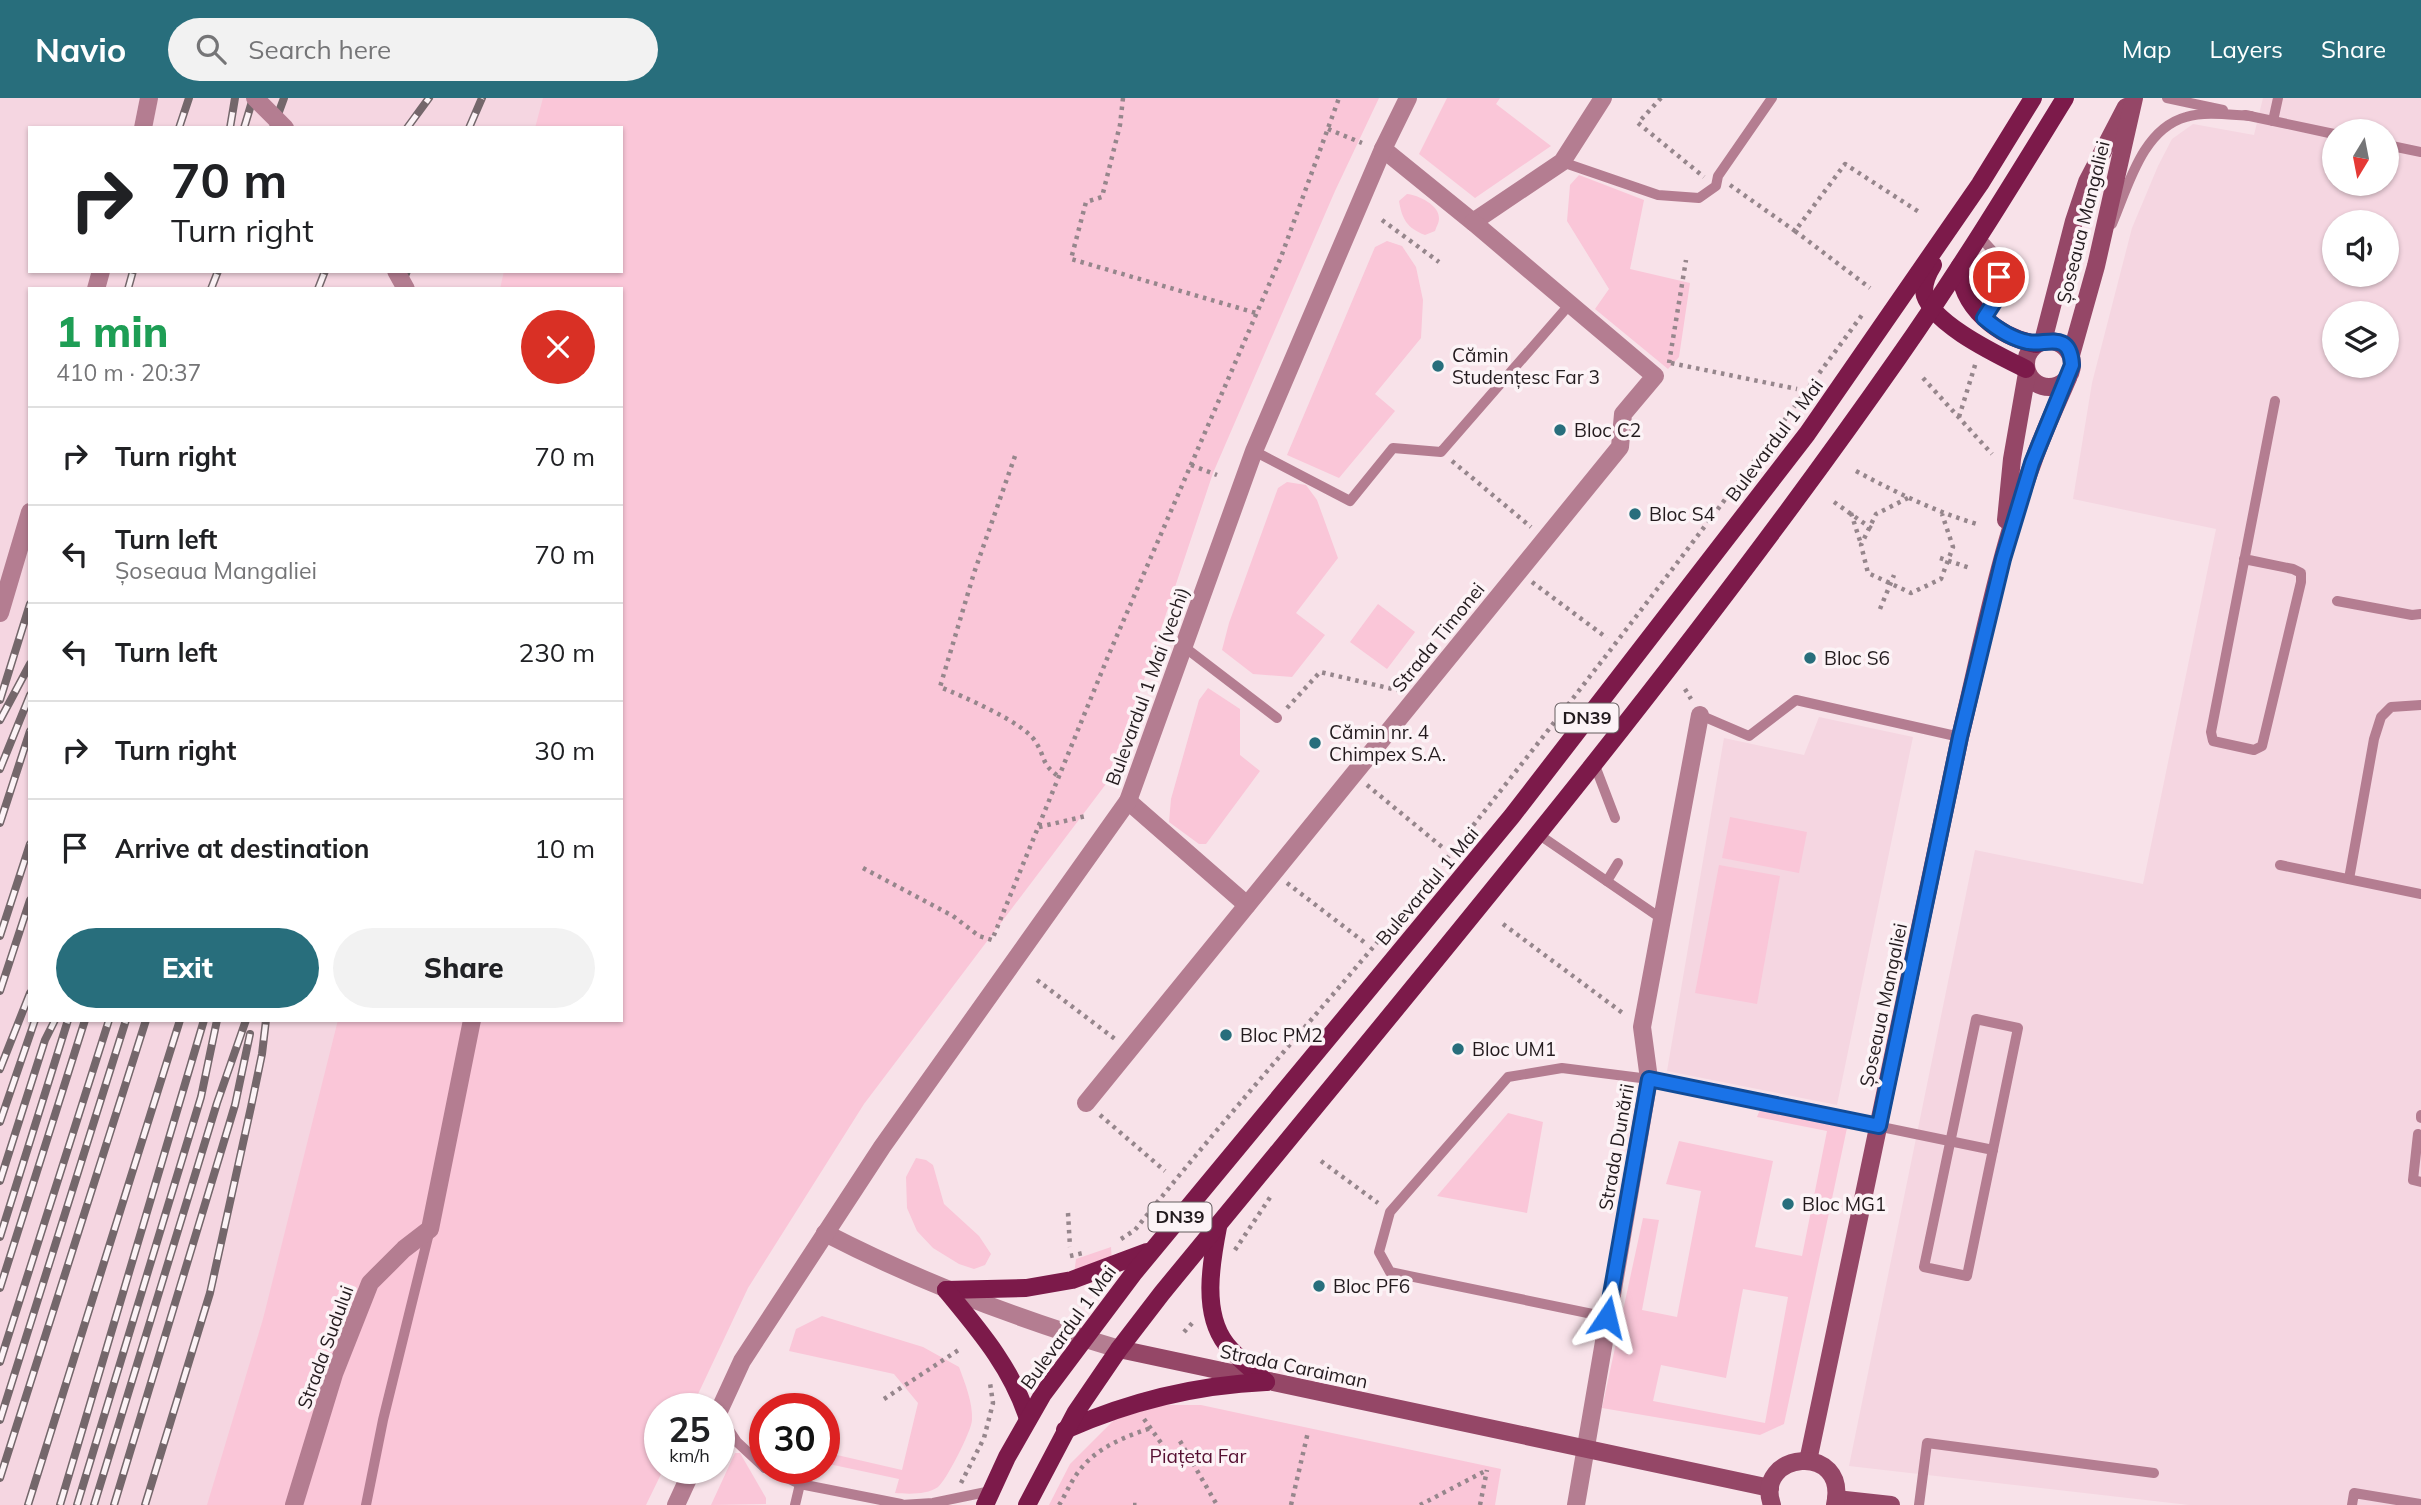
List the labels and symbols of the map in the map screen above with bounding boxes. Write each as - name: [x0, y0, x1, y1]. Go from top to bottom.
- north arrow: [2322, 119, 2399, 196]
- street label: Șoseaua Mangaliei: [2051, 138, 2116, 306]
- pin: [1969, 247, 2029, 307]
- place label: Cămin Studențesc Far 3: [1452, 343, 1600, 390]
- marker: Cămin Studențesc Far 3: [1430, 358, 1446, 374]
- street label: Bulevardul 1 Mai: [1720, 374, 1828, 506]
- place label: Bloc C2: [1574, 418, 1641, 442]
- marker: Bloc C2: [1552, 422, 1568, 438]
- place label: Bloc S4: [1649, 502, 1715, 526]
- marker: Bloc S4: [1627, 506, 1643, 522]
- street label: Strada Timonei: [1387, 577, 1489, 697]
- street label: Bulevardul 1 Mai (vechi): [1100, 583, 1194, 789]
- place label: Bloc S6: [1824, 646, 1890, 670]
- marker: Bloc S6: [1802, 650, 1818, 666]
- road number: DN39: [1556, 704, 1618, 732]
- place label: Cămin nr. 4 Chimpex S.A.: [1329, 720, 1446, 766]
- marker: Cămin nr. 4 Chimpex S.A.: [1307, 735, 1323, 751]
- street label: Bulevardul 1 Mai: [1371, 822, 1483, 950]
- street label: Șoseaua Mangaliei: [1854, 921, 1913, 1089]
- place label: Bloc PM2: [1240, 1023, 1323, 1047]
- marker: Bloc PM2: [1218, 1027, 1234, 1043]
- place label: Bloc UM1: [1472, 1037, 1556, 1061]
- marker: Bloc UM1: [1450, 1041, 1466, 1057]
- street label: Strada Dunării: [1593, 1082, 1639, 1212]
- place label: Bloc MG1: [1802, 1192, 1886, 1216]
- marker: Bloc MG1: [1780, 1196, 1796, 1212]
- road number: DN39: [1148, 1202, 1212, 1232]
- street label: Bulevardul 1 Mai: [1015, 1260, 1121, 1394]
- place label: Bloc PF6: [1333, 1274, 1410, 1298]
- marker: Bloc PF6: [1311, 1278, 1327, 1294]
- position arrow: [1570, 1280, 1644, 1354]
- street label: Strada Sudului: [292, 1282, 358, 1412]
- street label: Strada Caraiman: [1218, 1339, 1370, 1393]
- speed limit sign: 30: [749, 1393, 840, 1484]
- park label: Piațeta Far: [1150, 1444, 1246, 1469]

